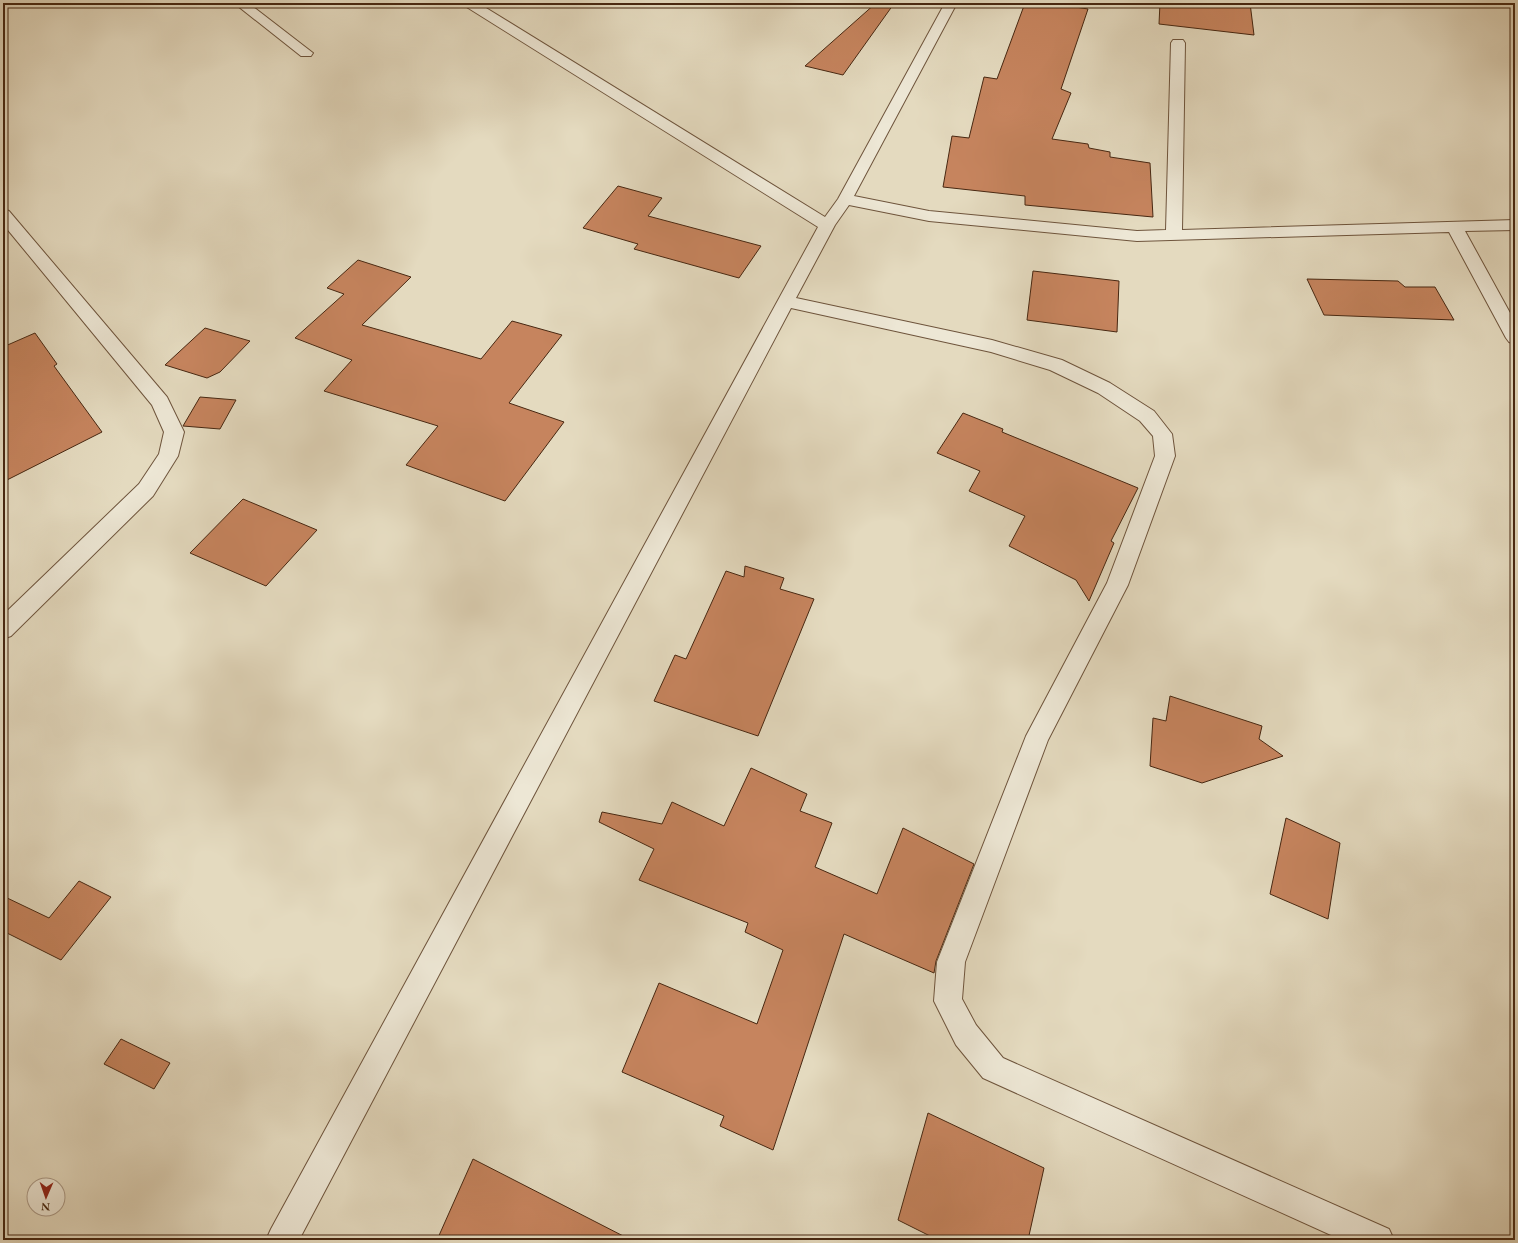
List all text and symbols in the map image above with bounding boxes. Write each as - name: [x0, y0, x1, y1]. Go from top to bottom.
- north arrow: [26, 1177, 66, 1217]
- text: N: [41, 1200, 50, 1214]

